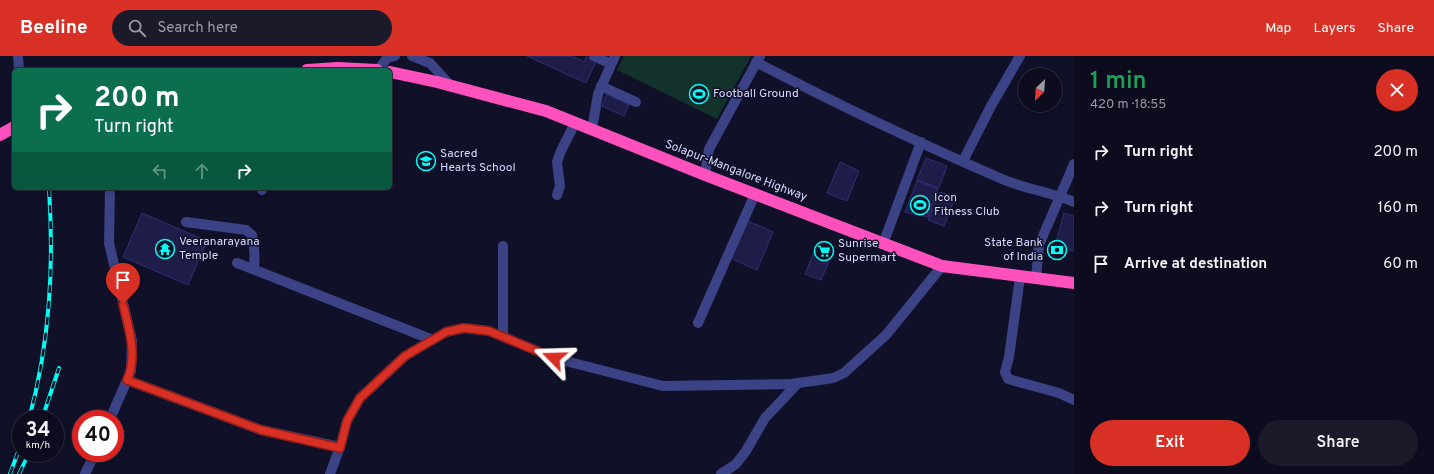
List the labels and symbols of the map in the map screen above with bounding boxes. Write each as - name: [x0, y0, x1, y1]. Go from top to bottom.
- north arrow: [1018, 68, 1062, 112]
- sports icon: Football Ground: [688, 83, 710, 105]
- place label: Football Ground: [713, 86, 799, 102]
- street label: Solapur-Mangalore Highway: [663, 136, 809, 206]
- place label: Sacred Hearts School: [440, 146, 516, 176]
- school or university icon: Sacred Hearts School: [415, 150, 437, 172]
- place label: Icon Fitness Club: [934, 190, 1000, 220]
- sports icon: Icon Fitness Club: [909, 194, 931, 216]
- place label: Veeranarayana Temple: [179, 234, 260, 264]
- place label: State Bank of India: [984, 235, 1043, 265]
- place label: Sunrise Supermart: [838, 236, 896, 266]
- temple icon: Veeranarayana Temple: [154, 238, 176, 260]
- bank icon: State Bank of India: [1046, 239, 1068, 261]
- supermarket icon: Sunrise Supermart: [813, 240, 835, 262]
- pin: [106, 263, 140, 304]
- position arrow: [533, 337, 575, 379]
- speed limit sign: 40: [72, 410, 124, 462]

